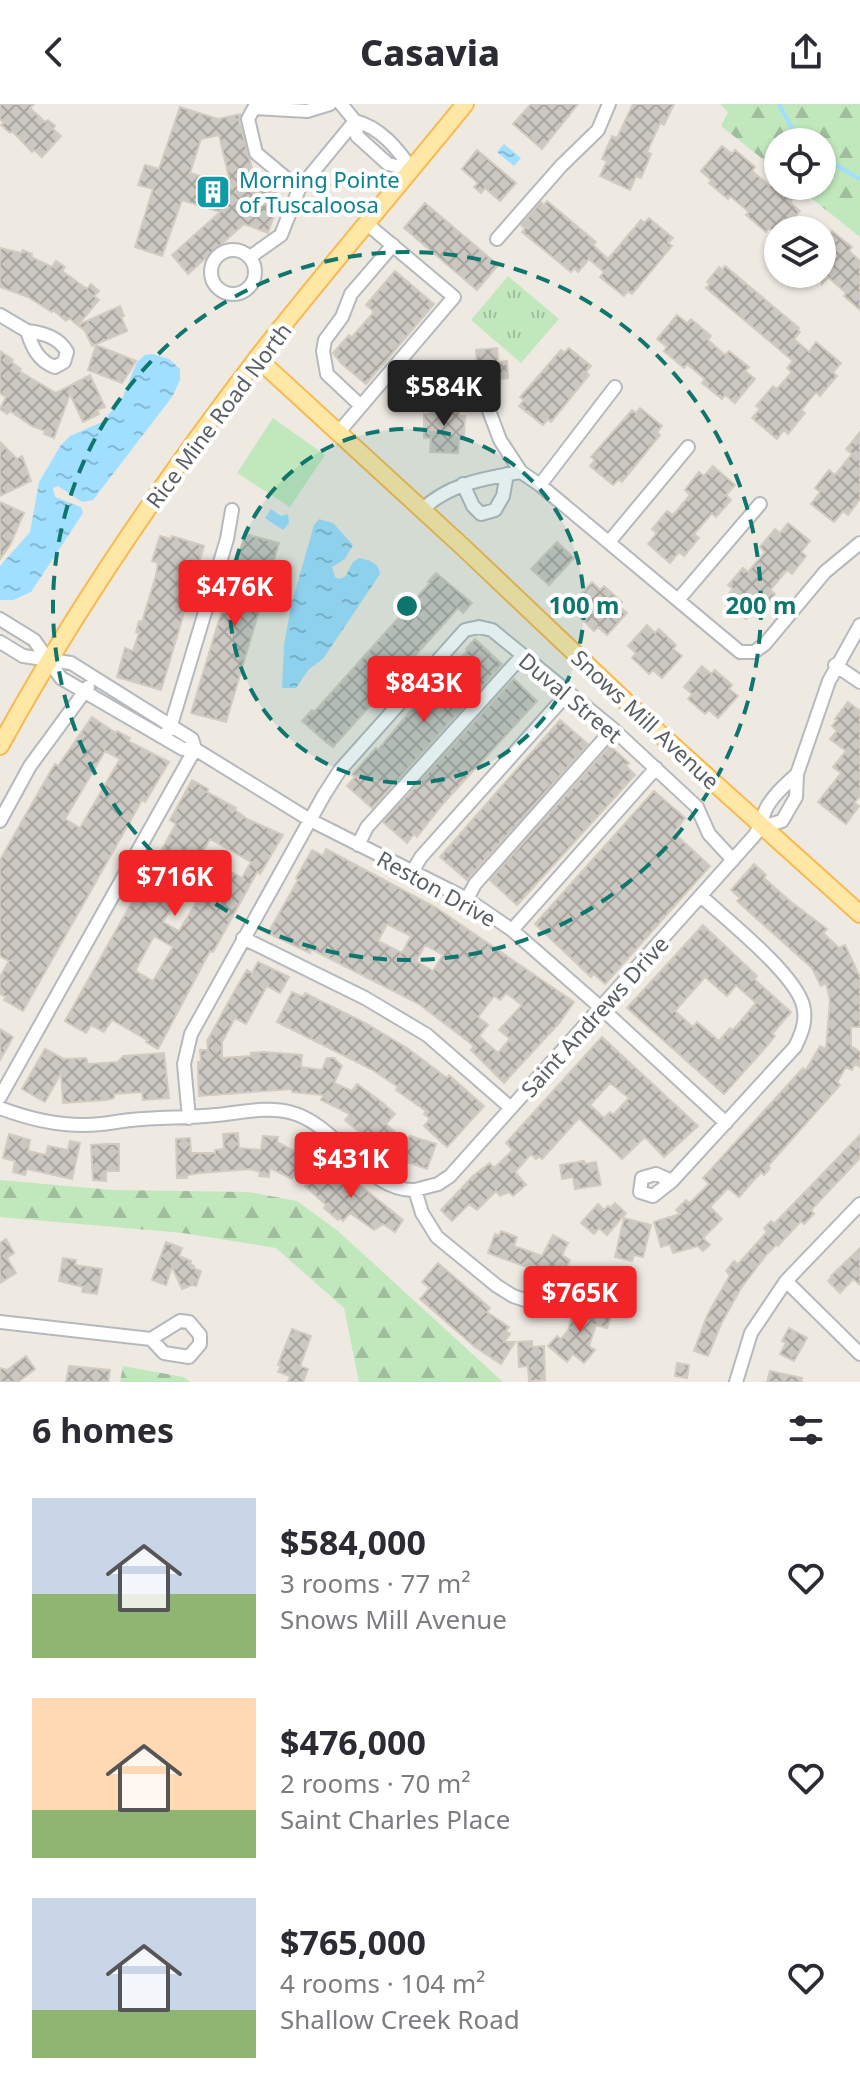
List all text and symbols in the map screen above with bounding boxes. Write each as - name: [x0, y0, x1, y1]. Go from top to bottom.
- text: Casavia: [360, 28, 500, 77]
- icon: back: [32, 30, 76, 74]
- icon: share: [784, 30, 828, 74]
- map controls: [764, 128, 836, 288]
- button: locate: [764, 128, 836, 200]
- place label: Morning Pointe of Tuscaloosa: [239, 164, 400, 219]
- building icon: Morning Pointe of Tuscaloosa: [194, 173, 232, 211]
- button: layers: [764, 216, 836, 288]
- street label: Rice Mine Road North: [138, 316, 298, 514]
- pin: $584K: [388, 360, 500, 428]
- text: $584K: [406, 368, 482, 404]
- pin: $476K: [179, 560, 291, 628]
- text: $476K: [197, 568, 273, 604]
- text: 100 m: [549, 588, 619, 621]
- text: 200 m: [726, 588, 796, 621]
- centre of rings: [393, 592, 421, 620]
- street label: Snows Mill Avenue: [566, 643, 726, 795]
- street label: Duval Street: [513, 645, 629, 749]
- pin: $843K: [368, 656, 480, 724]
- text: $843K: [386, 664, 462, 700]
- street label: Reston Drive: [372, 843, 502, 933]
- pin: $716K: [119, 850, 231, 918]
- text: $716K: [137, 858, 213, 894]
- street label: Saint Andrews Drive: [514, 929, 674, 1103]
- pin: $431K: [295, 1132, 407, 1200]
- text: $431K: [313, 1140, 389, 1176]
- pin: $765K: [524, 1266, 636, 1334]
- text: $765K: [542, 1274, 618, 1310]
- text: 6 homes: [32, 1407, 174, 1453]
- icon: filters: [784, 1408, 828, 1452]
- text: $584,000: [280, 1519, 426, 1565]
- icon: home: [96, 1530, 192, 1626]
- icon: heart: [784, 1556, 828, 1600]
- text: 3 rooms · 77 m²: [280, 1565, 470, 1601]
- text: Snows Mill Avenue: [280, 1601, 507, 1637]
- text: $476,000: [280, 1719, 426, 1765]
- icon: home: [96, 1730, 192, 1826]
- icon: heart: [784, 1756, 828, 1800]
- text: 2 rooms · 70 m²: [280, 1765, 470, 1801]
- text: Saint Charles Place: [280, 1801, 510, 1837]
- text: $765,000: [280, 1919, 426, 1965]
- icon: home: [96, 1930, 192, 2026]
- icon: heart: [784, 1956, 828, 2000]
- text: 4 rooms · 104 m²: [280, 1965, 485, 2001]
- text: Shallow Creek Road: [280, 2001, 520, 2037]

